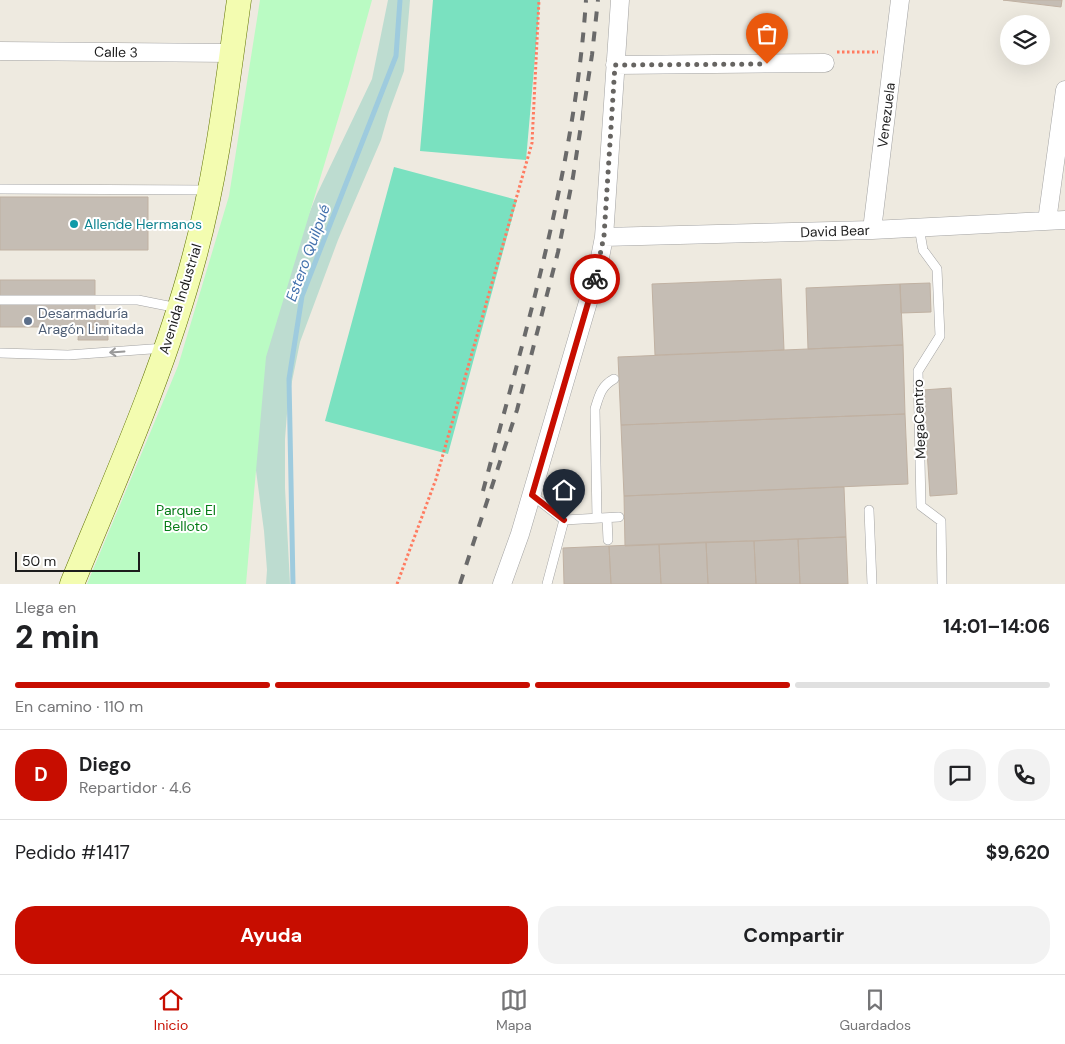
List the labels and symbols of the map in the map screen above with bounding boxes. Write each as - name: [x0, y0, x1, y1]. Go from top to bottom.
- pin: [746, 13, 788, 64]
- street label: Calle 3: [94, 43, 138, 61]
- street label: Venezuela: [873, 81, 899, 149]
- water label: Estero Quilpué: [281, 201, 335, 304]
- place label: Allende Hermanos: [84, 215, 202, 233]
- marker: Allende Hermanos: [68, 218, 80, 230]
- street label: David Bear: [800, 221, 870, 241]
- street label: Avenida Industrial: [155, 242, 205, 356]
- courier: [570, 254, 620, 304]
- place label: Desarmaduría Aragón Limitada: [38, 304, 144, 338]
- marker: Desarmaduría Aragón Limitada: [22, 315, 34, 327]
- one-way arrow: [109, 347, 125, 356]
- street label: MegaCentro: [909, 379, 929, 459]
- pin: [543, 469, 585, 520]
- park label: Parque El Belloto: [156, 501, 216, 535]
- scale bar: [15, 549, 140, 572]

